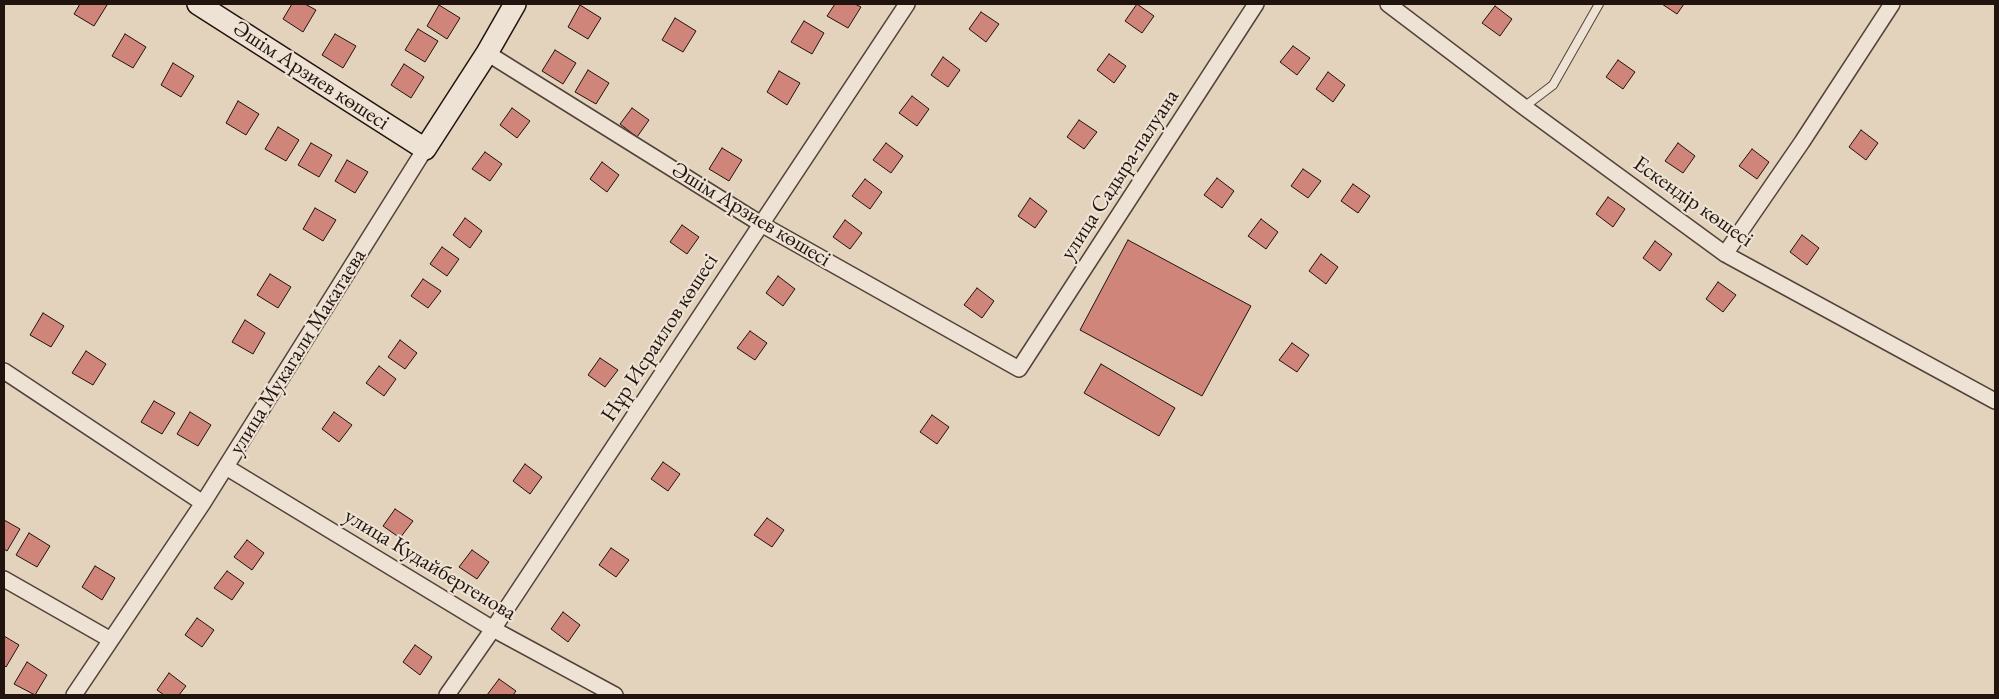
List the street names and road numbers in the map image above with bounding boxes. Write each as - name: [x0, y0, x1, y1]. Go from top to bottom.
- street label: Әшім Арзиев көшесі: [228, 16, 394, 136]
- street label: улица Садыра-палуана: [1055, 85, 1185, 265]
- street label: Ескендір көшесі: [1628, 151, 1758, 253]
- street label: Әшім Арзиев көшесі: [667, 157, 835, 273]
- street label: улица Мукагали Макатаева: [224, 244, 372, 460]
- street label: Нұр Исраилов көшесі: [596, 249, 724, 427]
- street label: улица Кудайбергенова: [339, 503, 521, 627]

